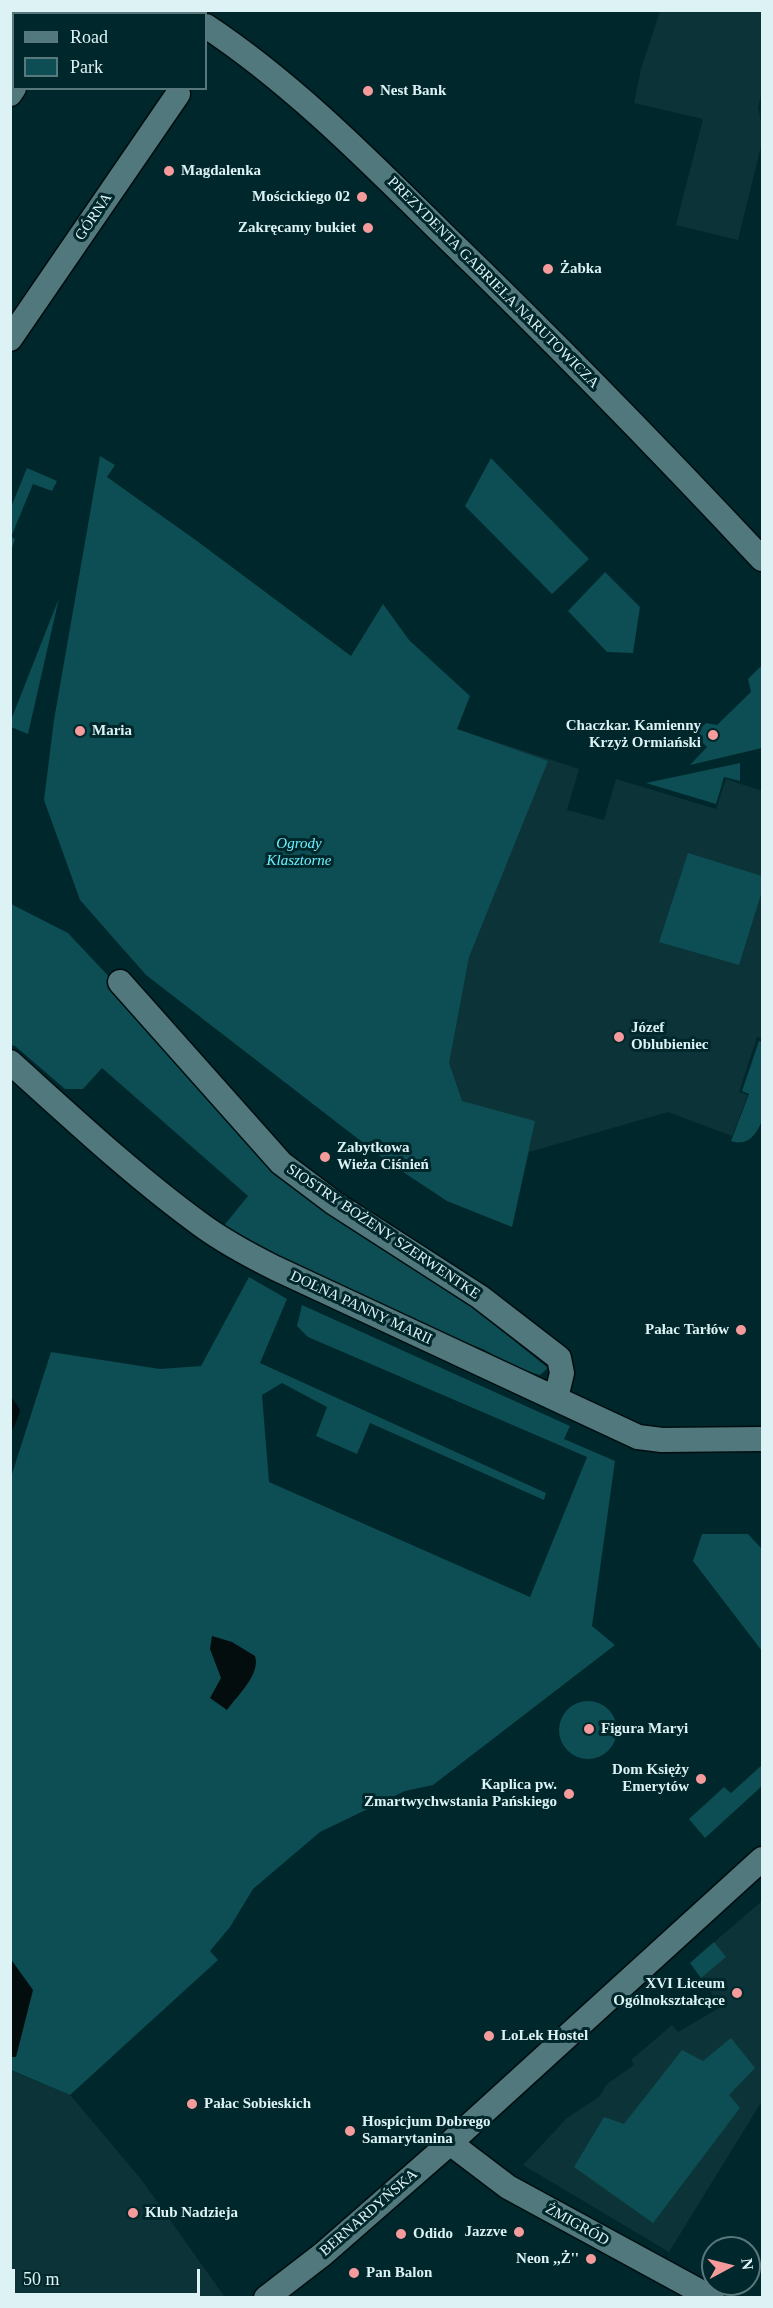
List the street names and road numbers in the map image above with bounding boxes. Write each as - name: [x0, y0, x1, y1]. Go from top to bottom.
- street label: PREZYDENTA GABRIELA NARUTOWICZA: [383, 173, 603, 393]
- street label: GÓRNA: [72, 190, 116, 244]
- street label: SIOSTRY BOŻENY SZERWENTKE: [283, 1160, 483, 1304]
- street label: DOLNA PANNY MARII: [287, 1267, 435, 1349]
- street label: BERNARDYŃSKA: [317, 2166, 421, 2260]
- street label: ŻMIGRÓD: [542, 2200, 612, 2250]

